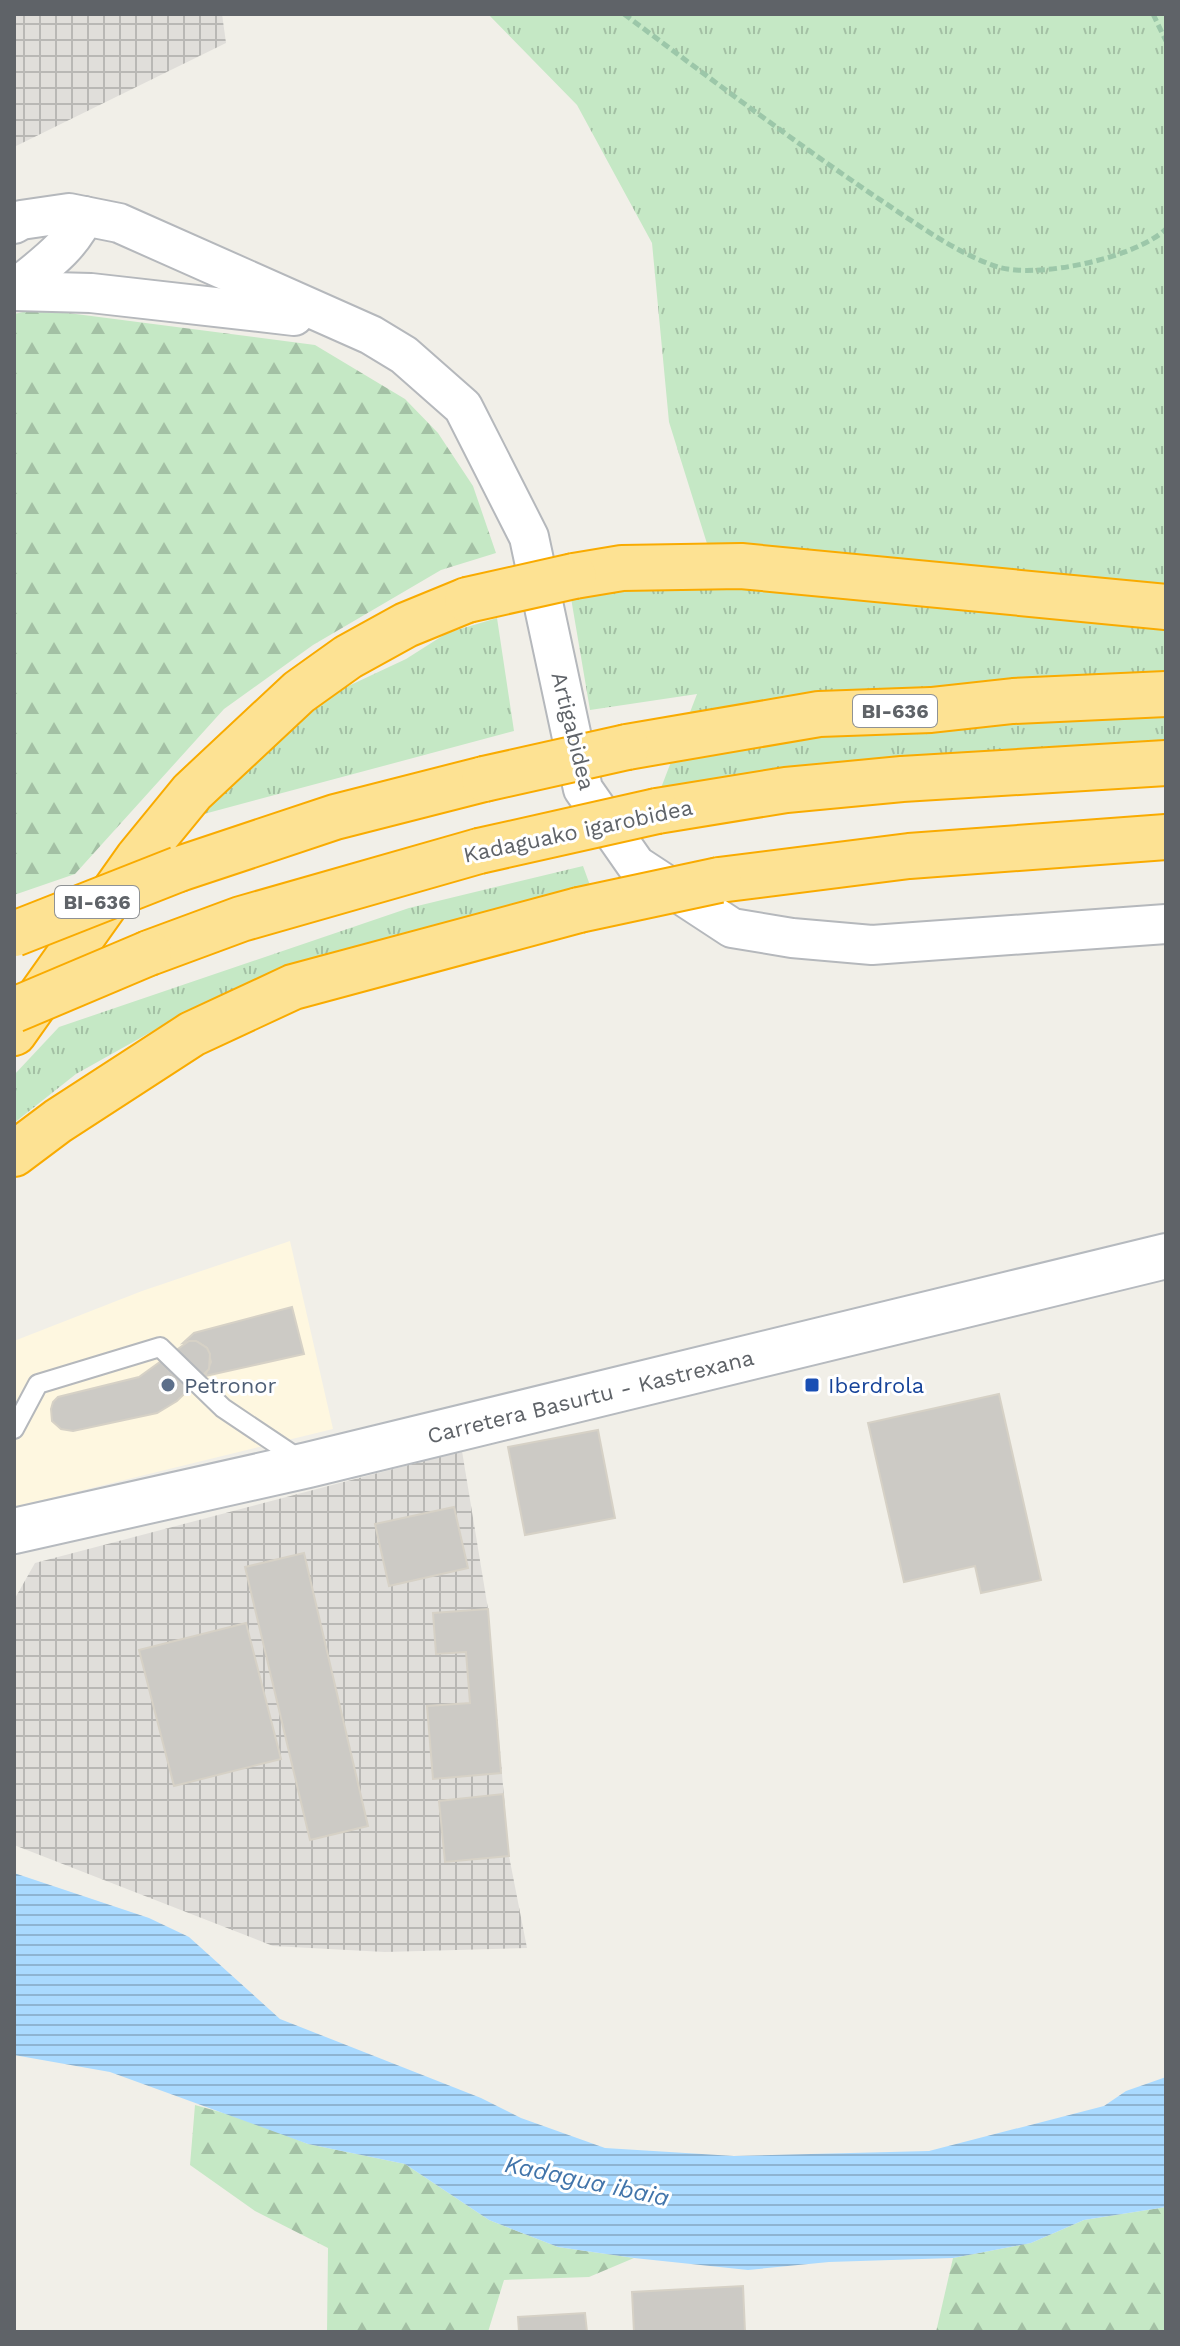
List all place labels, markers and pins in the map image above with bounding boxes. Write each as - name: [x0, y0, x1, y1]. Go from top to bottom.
- place label: Petronor: [184, 1373, 276, 1398]
- place label: Iberdrola: [828, 1373, 924, 1398]
- marker: Petronor: [159, 1376, 177, 1394]
- marker: Iberdrola: [803, 1376, 821, 1394]

